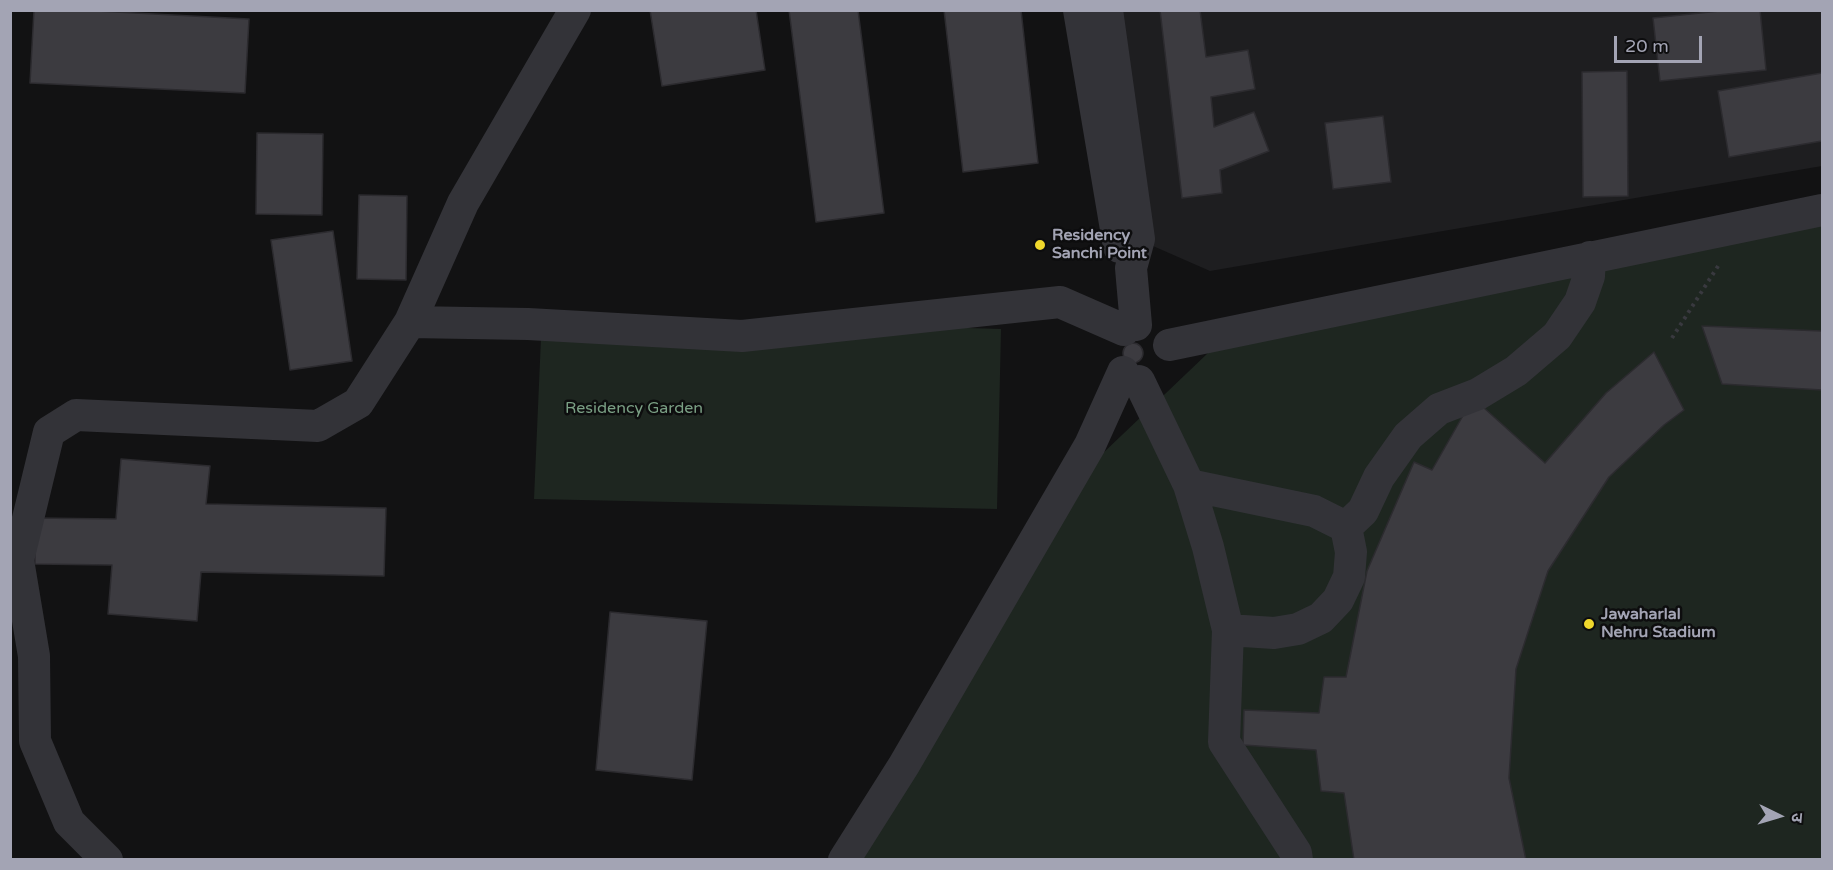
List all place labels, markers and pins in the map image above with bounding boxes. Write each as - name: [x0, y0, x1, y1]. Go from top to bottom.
- place label: Residency Sanchi Point: [1052, 226, 1147, 264]
- marker: Residency Sanchi Point: [1033, 238, 1047, 252]
- place label: Jawaharlal Nehru Stadium: [1601, 605, 1716, 643]
- marker: Jawaharlal Nehru Stadium: [1582, 617, 1596, 631]

